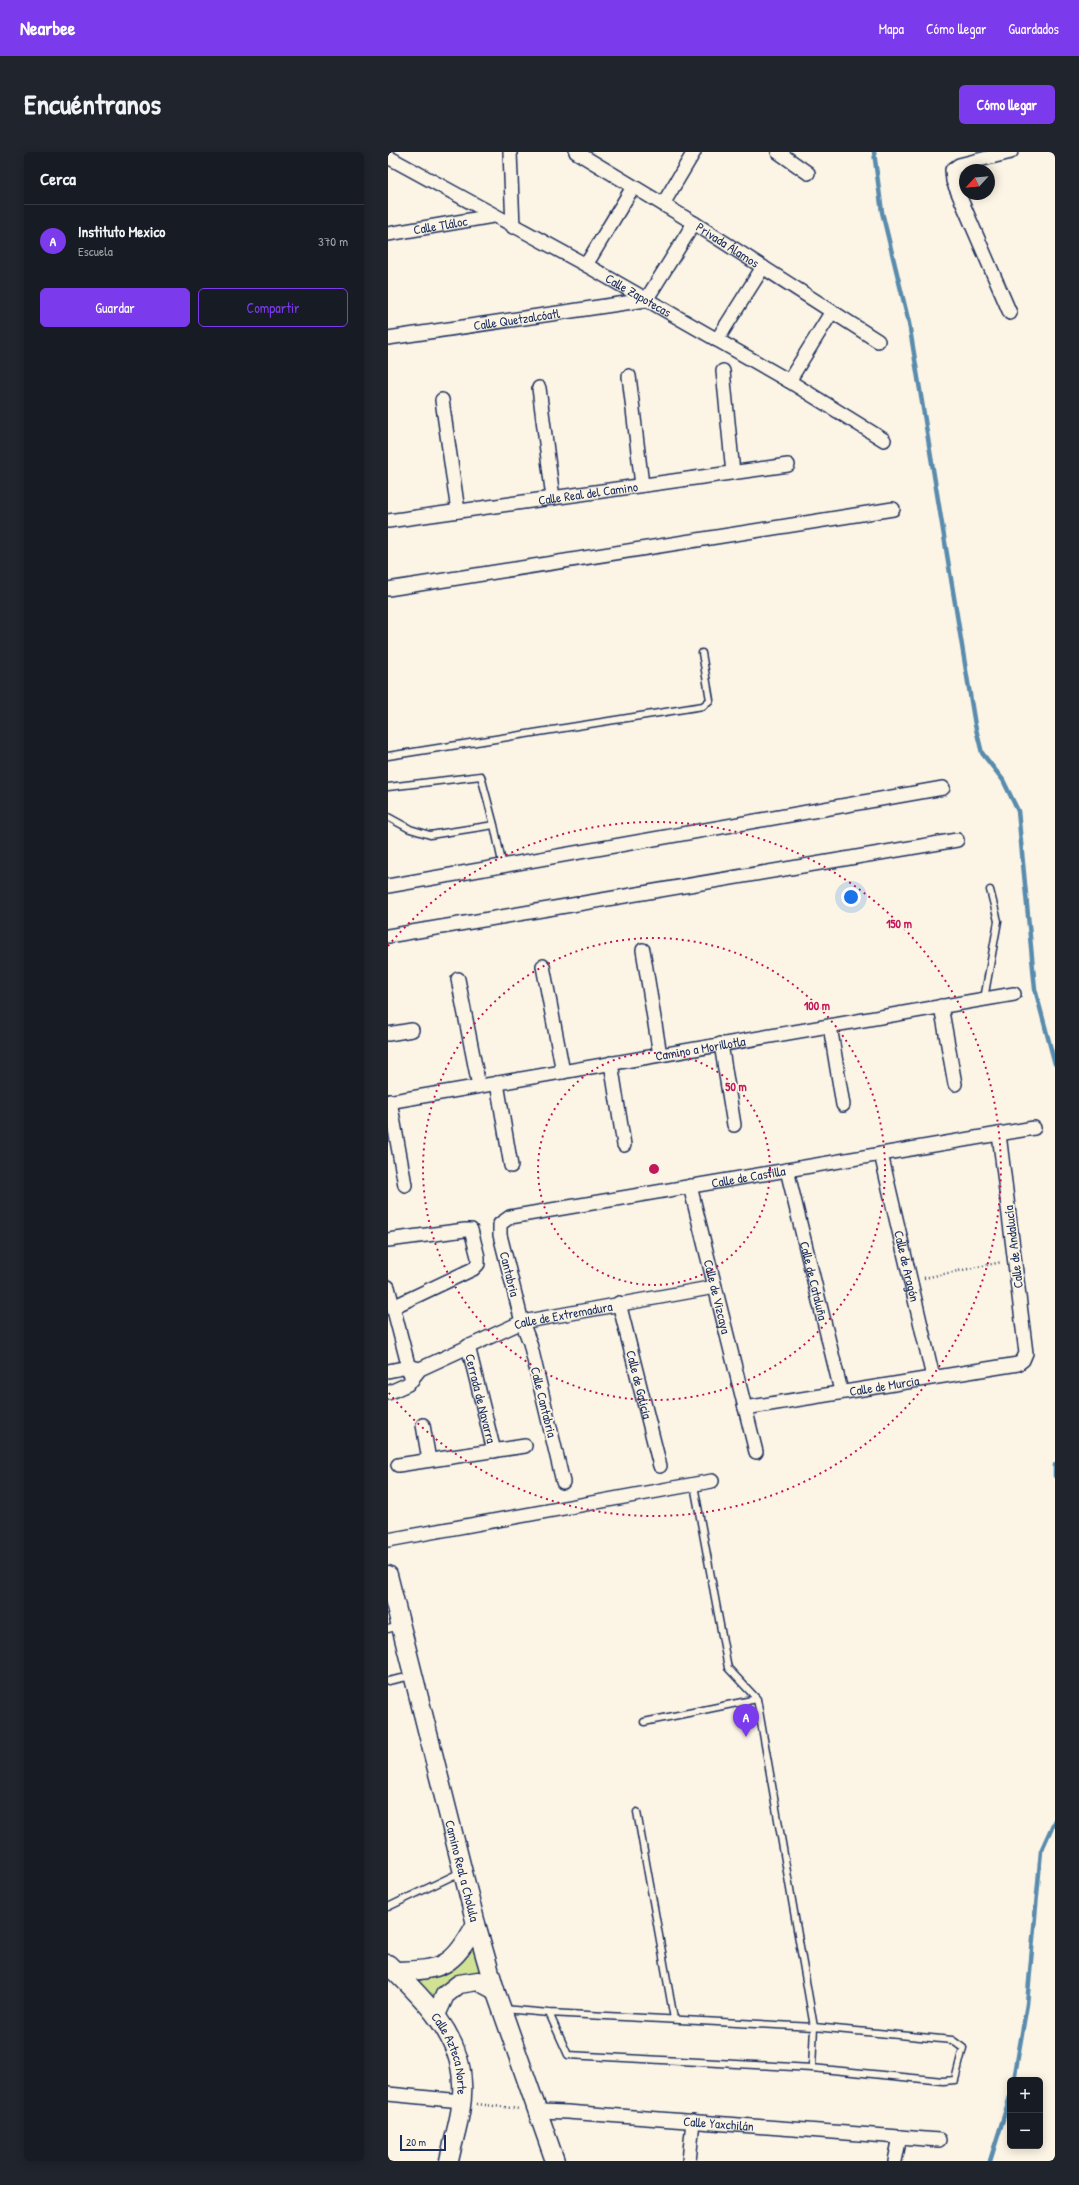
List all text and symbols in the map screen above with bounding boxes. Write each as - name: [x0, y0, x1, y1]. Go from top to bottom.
- text: Nearbee: [20, 15, 75, 41]
- text: Mapa: [879, 19, 904, 38]
- text: Cómo llegar: [926, 19, 986, 38]
- text: Guardados: [1008, 19, 1059, 38]
- text: Encuéntranos: [24, 85, 161, 123]
- button: Cómo llegar: [959, 85, 1055, 124]
- north arrow: [959, 164, 995, 200]
- text: Cerca: [40, 167, 76, 190]
- street label: Calle Tláloc: [412, 212, 469, 239]
- street label: Privada Álamos: [693, 218, 763, 272]
- text: Instituto Mexico: [78, 221, 165, 242]
- text: A: [50, 232, 56, 250]
- text: 370 m: [318, 232, 348, 250]
- text: Escuela: [78, 242, 113, 260]
- street label: Calle Zapotecas: [602, 269, 675, 321]
- button: Guardar: [40, 288, 190, 327]
- button: Compartir: [198, 288, 348, 327]
- street label: Calle Quetzalcóatl: [472, 304, 561, 334]
- street label: Calle Real del Camino: [537, 477, 639, 509]
- your location: [841, 887, 861, 907]
- text: 150 m: [886, 915, 912, 932]
- text: 100 m: [804, 997, 830, 1014]
- street label: Camino a Morillotla: [654, 1031, 747, 1065]
- text: 50 m: [725, 1078, 747, 1095]
- street label: Calle de Castilla: [710, 1161, 787, 1192]
- centre of rings: [647, 1162, 661, 1176]
- street label: Calle de Andalucía: [999, 1205, 1027, 1289]
- street label: Calle de Aragón: [890, 1229, 924, 1304]
- street label: Calle de Cataluña: [796, 1239, 832, 1322]
- street label: Cantabria: [496, 1249, 524, 1299]
- street label: Calle de Vizcaya: [700, 1258, 735, 1336]
- street label: Calle de Extremadura: [511, 1297, 614, 1334]
- street label: Calle de Galicia: [622, 1348, 657, 1421]
- street label: Cerrada de Navarra: [461, 1352, 501, 1445]
- street label: Calle Cantabria: [527, 1365, 561, 1439]
- street label: Calle de Murcia: [848, 1371, 920, 1400]
- pin: A: [733, 1704, 759, 1737]
- street label: Camino Real a Cholula: [441, 1818, 484, 1923]
- street label: Calle Azteca Norte: [427, 2008, 471, 2095]
- map controls: [1007, 2077, 1043, 2149]
- button: +: [1007, 2077, 1043, 2113]
- street label: Calle Yaxchilán: [683, 2112, 755, 2135]
- button: −: [1007, 2113, 1043, 2149]
- scale bar: [400, 2133, 446, 2152]
- text: 20 m: [406, 2135, 426, 2149]

